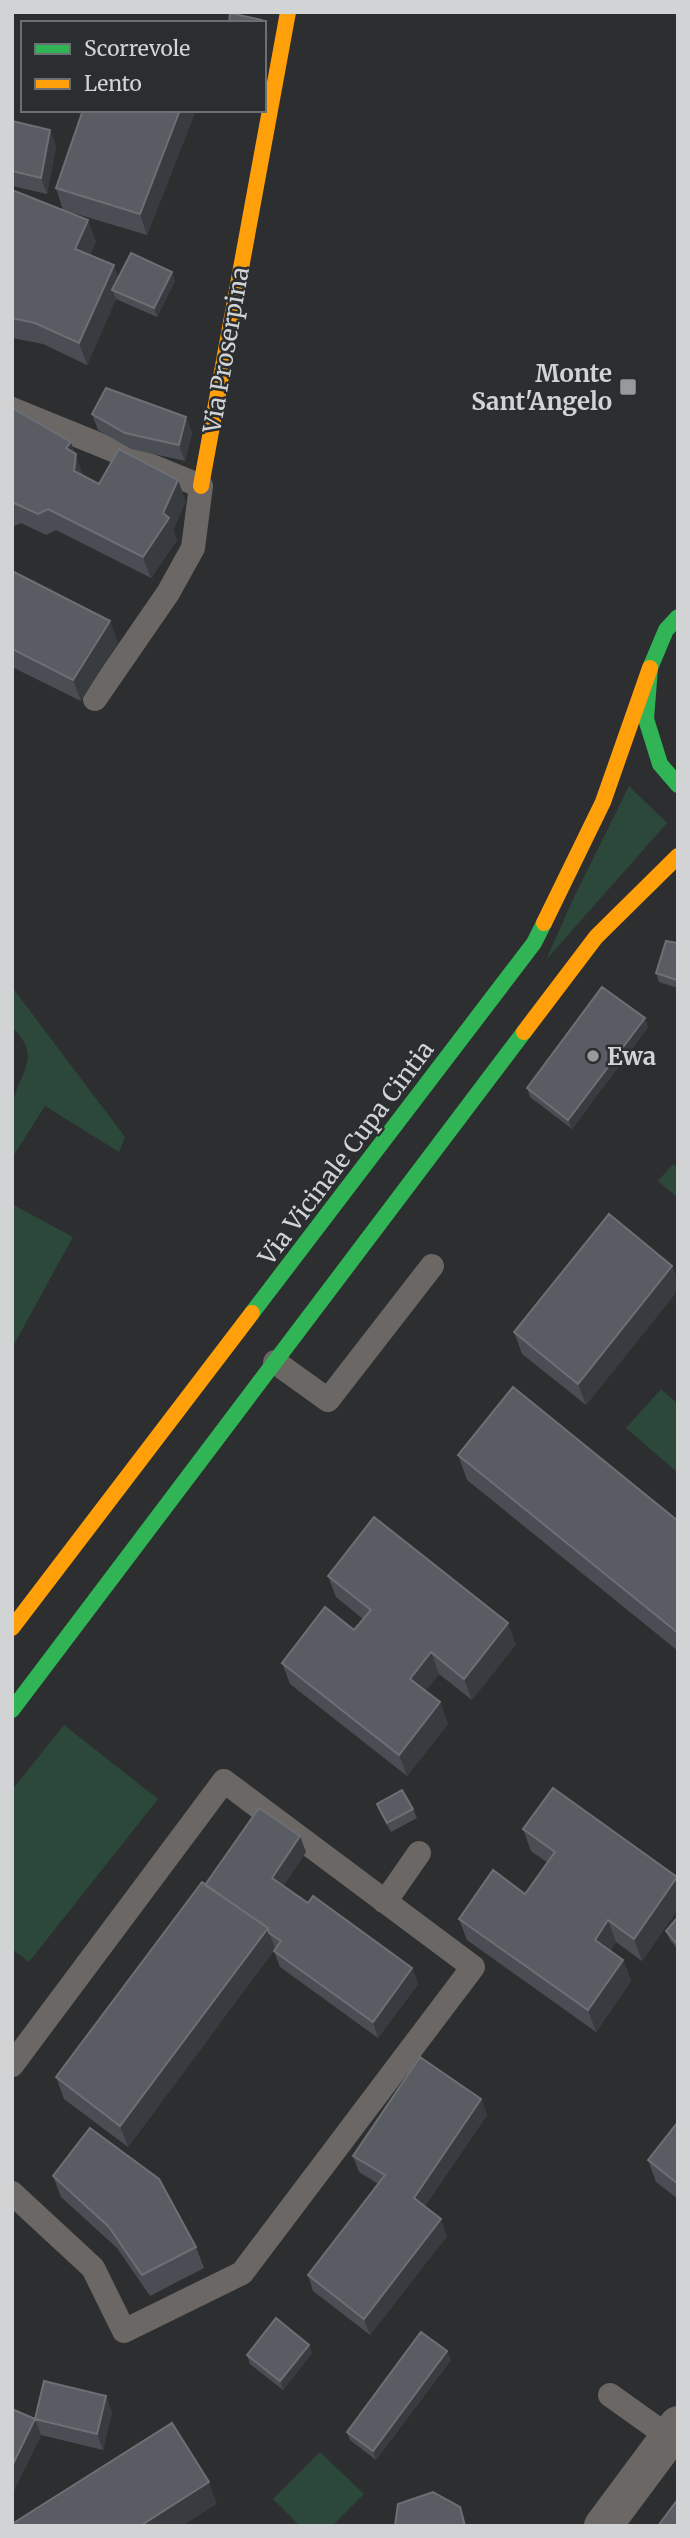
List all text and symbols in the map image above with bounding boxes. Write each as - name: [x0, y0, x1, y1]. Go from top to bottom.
- legend: [21, 21, 266, 112]
- text: Scorrevole: [84, 35, 190, 62]
- text: Lento: [84, 70, 142, 97]
- street label: Via Proserpina: [196, 264, 256, 436]
- place label: Monte Sant'Angelo: [471, 358, 612, 417]
- marker: Monte Sant'Angelo: [618, 377, 638, 397]
- street label: Via Vicinale Cupa Cintia: [251, 1035, 440, 1272]
- place label: Ewa: [607, 1041, 656, 1072]
- marker: Ewa: [585, 1048, 601, 1064]

